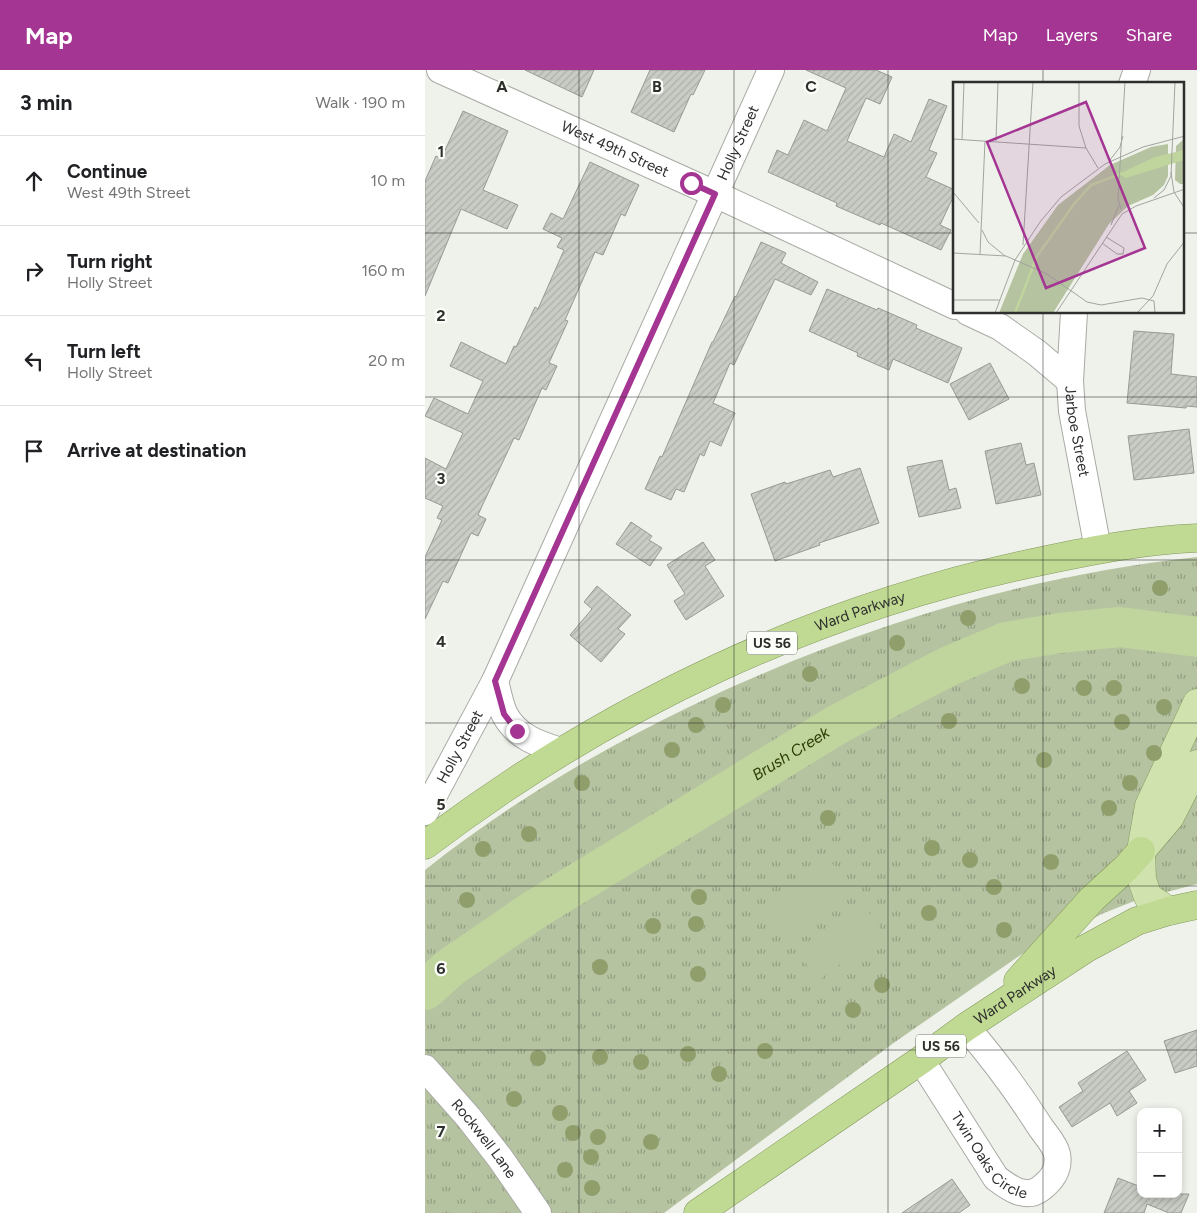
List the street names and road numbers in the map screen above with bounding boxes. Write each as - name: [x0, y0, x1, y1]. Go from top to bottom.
- street label: Holly Street: [713, 102, 763, 183]
- street label: West 49th Street: [558, 117, 672, 181]
- street label: Jarboe Street: [1061, 385, 1093, 479]
- street label: Ward Parkway: [812, 587, 908, 635]
- road number: US 56: [747, 632, 797, 654]
- street label: Holly Street: [433, 707, 487, 786]
- street label: Ward Parkway: [971, 961, 1060, 1028]
- road number: US 56: [916, 1034, 966, 1058]
- street label: Rockwell Lane: [447, 1095, 520, 1182]
- street label: Twin Oaks Circle: [947, 1108, 1029, 1202]

